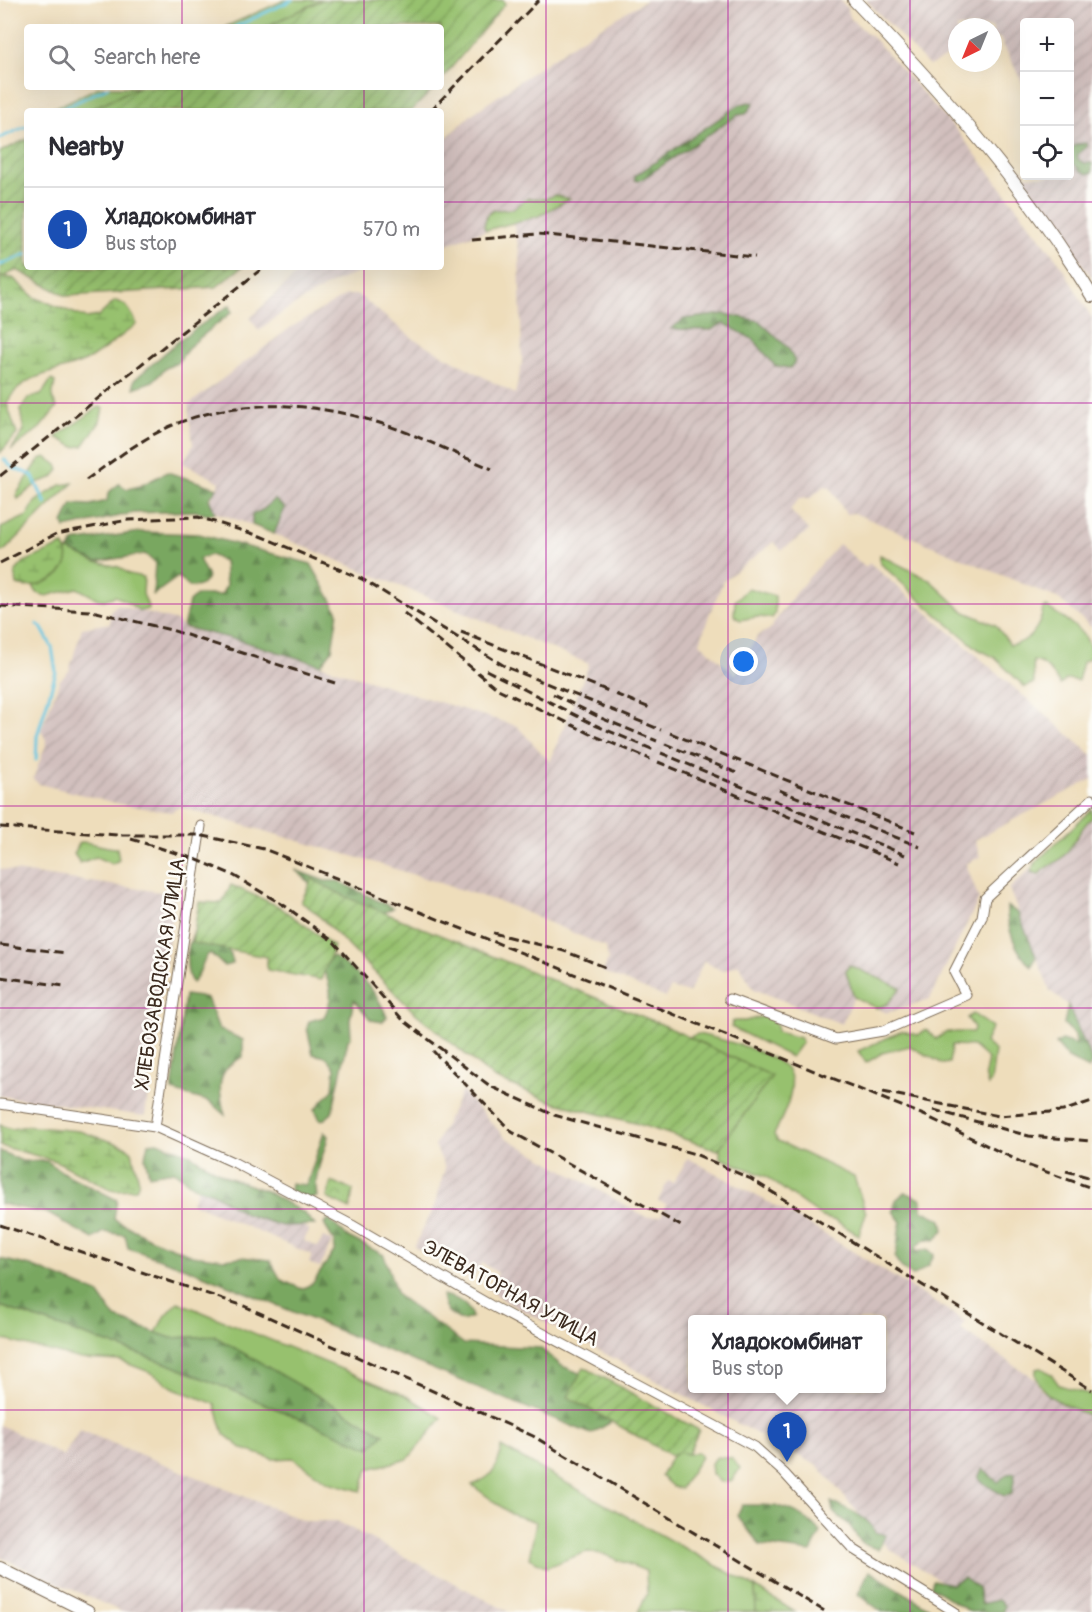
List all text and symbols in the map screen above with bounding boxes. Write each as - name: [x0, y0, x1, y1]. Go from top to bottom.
- north arrow: [948, 18, 1002, 72]
- map controls: [1020, 18, 1074, 180]
- button: +: [1020, 18, 1074, 72]
- search box: [24, 24, 444, 90]
- icon: search: [45, 41, 78, 74]
- text: Search here: [93, 43, 200, 71]
- button: −: [1020, 72, 1074, 126]
- button: locate: [1020, 126, 1074, 180]
- text: Nearby: [48, 131, 124, 163]
- text: Хладокомбинат: [105, 203, 256, 231]
- text: 1: [64, 217, 71, 242]
- text: 570 m: [363, 217, 420, 242]
- text: Bus stop: [105, 231, 177, 256]
- your location: [729, 647, 758, 676]
- street label: ХЛЕБОЗАВОДСКАЯ УЛИЦА: [129, 856, 191, 1092]
- street label: ЭЛЕВАТОРНАЯ УЛИЦА: [419, 1234, 603, 1352]
- popup: [688, 1315, 886, 1393]
- text: Хладокомбинат: [712, 1328, 862, 1356]
- text: Bus stop: [712, 1356, 784, 1381]
- pin: 1: [768, 1412, 806, 1462]

